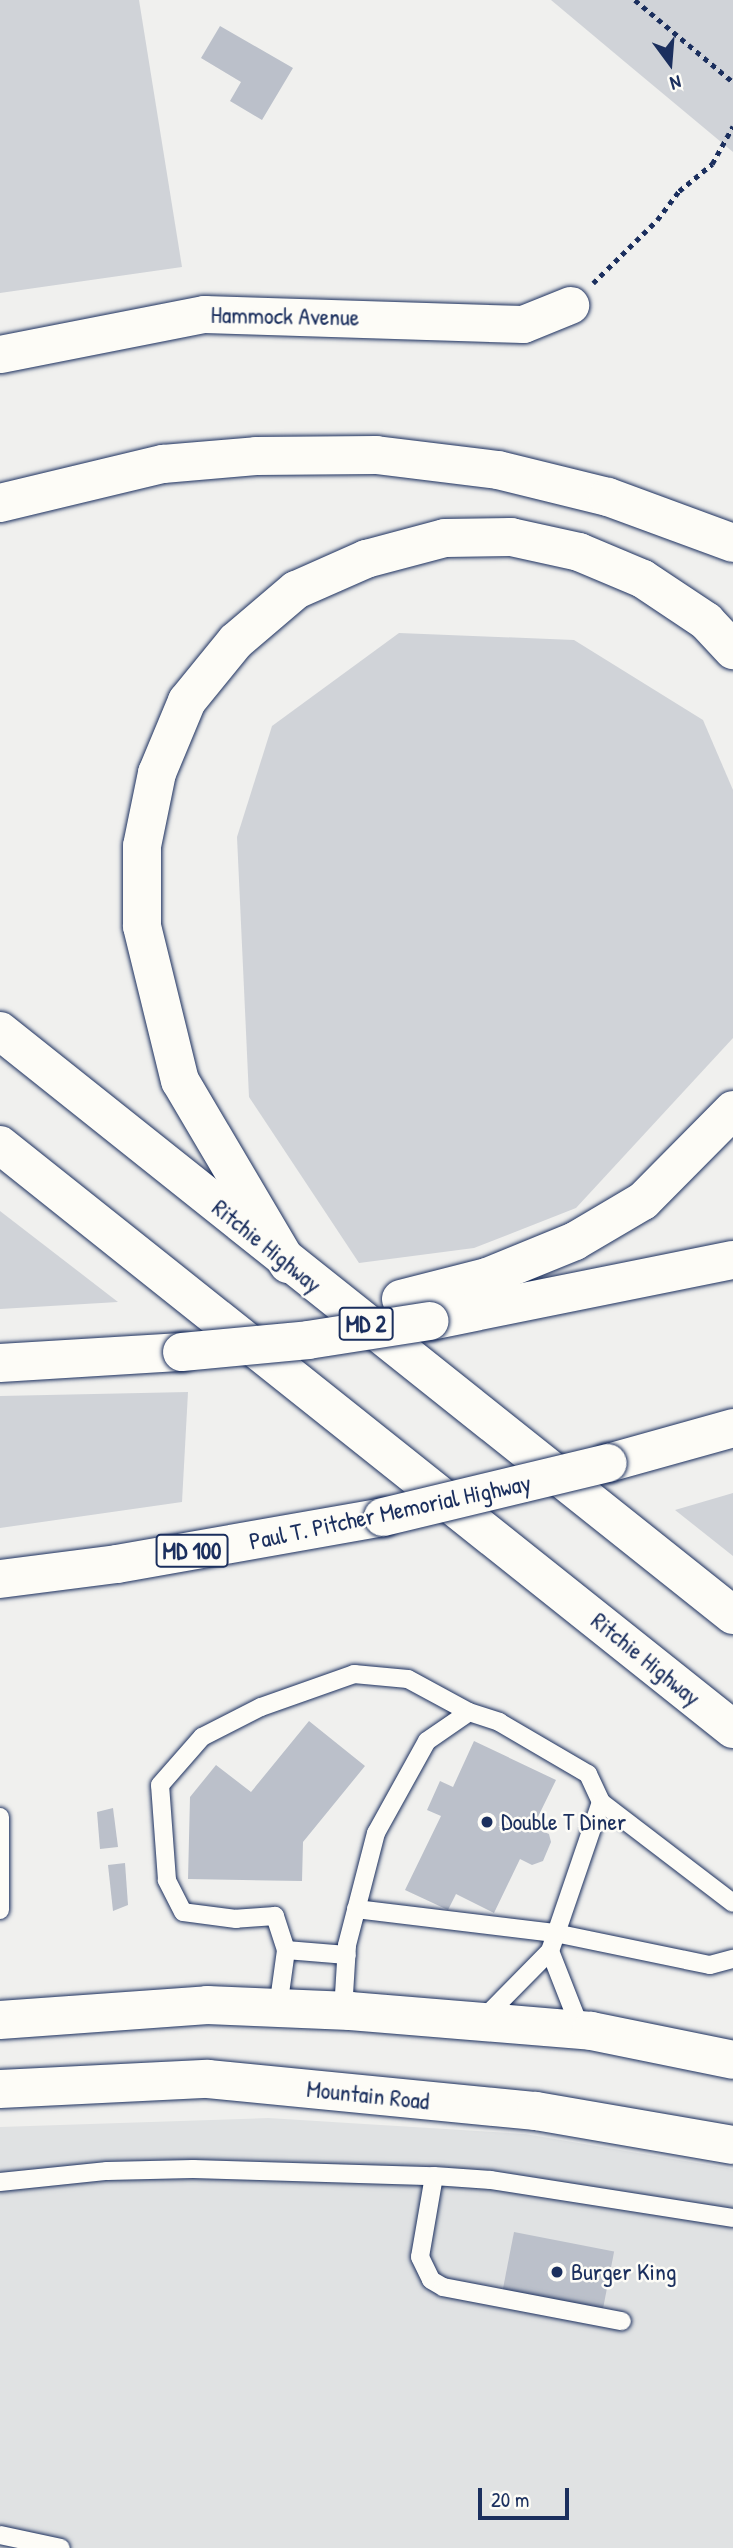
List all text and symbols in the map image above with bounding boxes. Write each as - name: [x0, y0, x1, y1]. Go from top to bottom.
- north arrow: [635, 28, 705, 98]
- text: N: [667, 69, 684, 97]
- street label: Hammock Avenue: [210, 300, 360, 332]
- street label: Ritchie Highway: [206, 1193, 328, 1299]
- road number: MD 2: [338, 1304, 394, 1344]
- street label: Paul T. Pitcher Memorial Highway: [247, 1468, 533, 1556]
- road number: MD 100: [155, 1532, 229, 1570]
- street label: Ritchie Highway: [585, 1606, 707, 1712]
- place label: Double T Diner: [501, 1808, 626, 1836]
- marker: Double T Diner: [479, 1814, 495, 1830]
- street label: Mountain Road: [305, 2074, 431, 2116]
- place label: Burger King: [571, 2258, 676, 2286]
- marker: Burger King: [549, 2264, 565, 2280]
- scale bar: [481, 2474, 572, 2518]
- text: 20 m: [491, 2485, 529, 2514]

